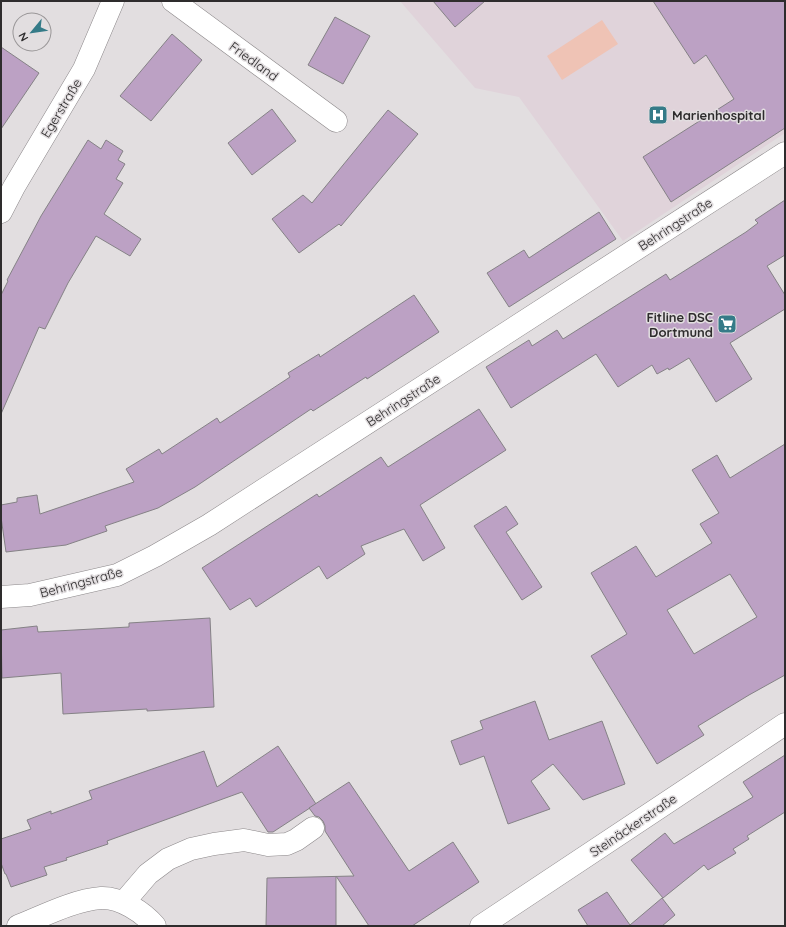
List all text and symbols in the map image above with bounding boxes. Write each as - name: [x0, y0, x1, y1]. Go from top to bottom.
- north arrow: [12, 12, 52, 52]
- text: N: [15, 30, 31, 44]
- street label: Friedland: [226, 38, 282, 84]
- street label: Egerstraße: [37, 76, 85, 140]
- hospital icon: Marienhospital: [647, 104, 669, 126]
- place label: Marienhospital: [672, 107, 765, 123]
- street label: Behringstraße: [635, 194, 715, 254]
- place label: Fitline DSC Dortmund: [646, 309, 713, 340]
- supermarket icon: Fitline DSC Dortmund: [716, 313, 738, 335]
- street label: Behringstraße: [363, 370, 443, 430]
- street label: Behringstraße: [38, 563, 124, 601]
- street label: Steinäckerstraße: [587, 790, 679, 860]

